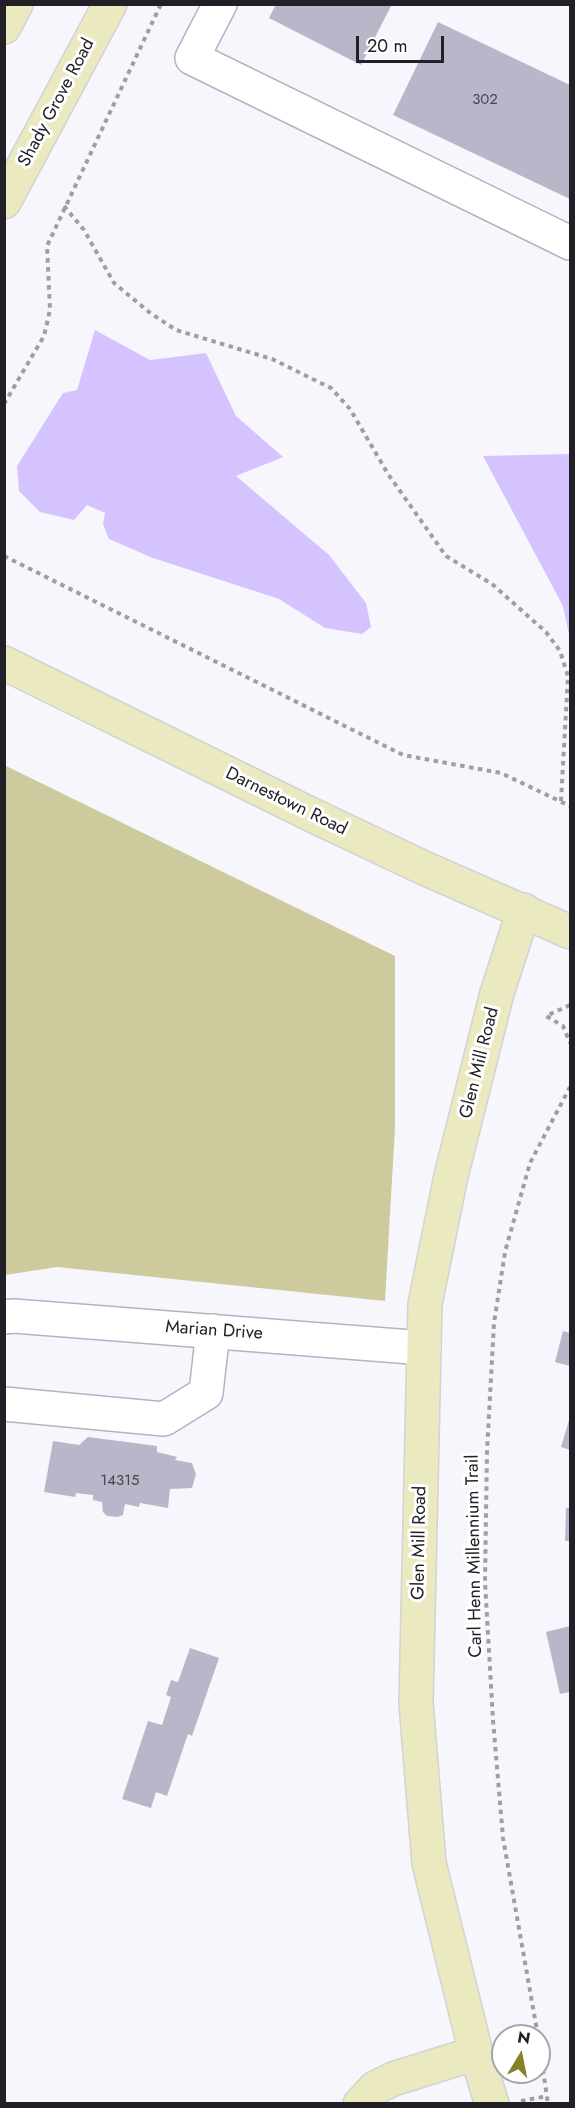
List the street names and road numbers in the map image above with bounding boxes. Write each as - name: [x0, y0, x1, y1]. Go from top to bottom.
- street label: Shady Grove Road: [14, 35, 100, 171]
- street label: Darnestown Road: [222, 763, 350, 841]
- street label: Glen Mill Road: [456, 1005, 504, 1121]
- street label: Marian Drive: [165, 1317, 263, 1345]
- street label: Carl Henn Millennium Trail: [462, 1454, 488, 1658]
- street label: Glen Mill Road: [408, 1486, 432, 1600]

